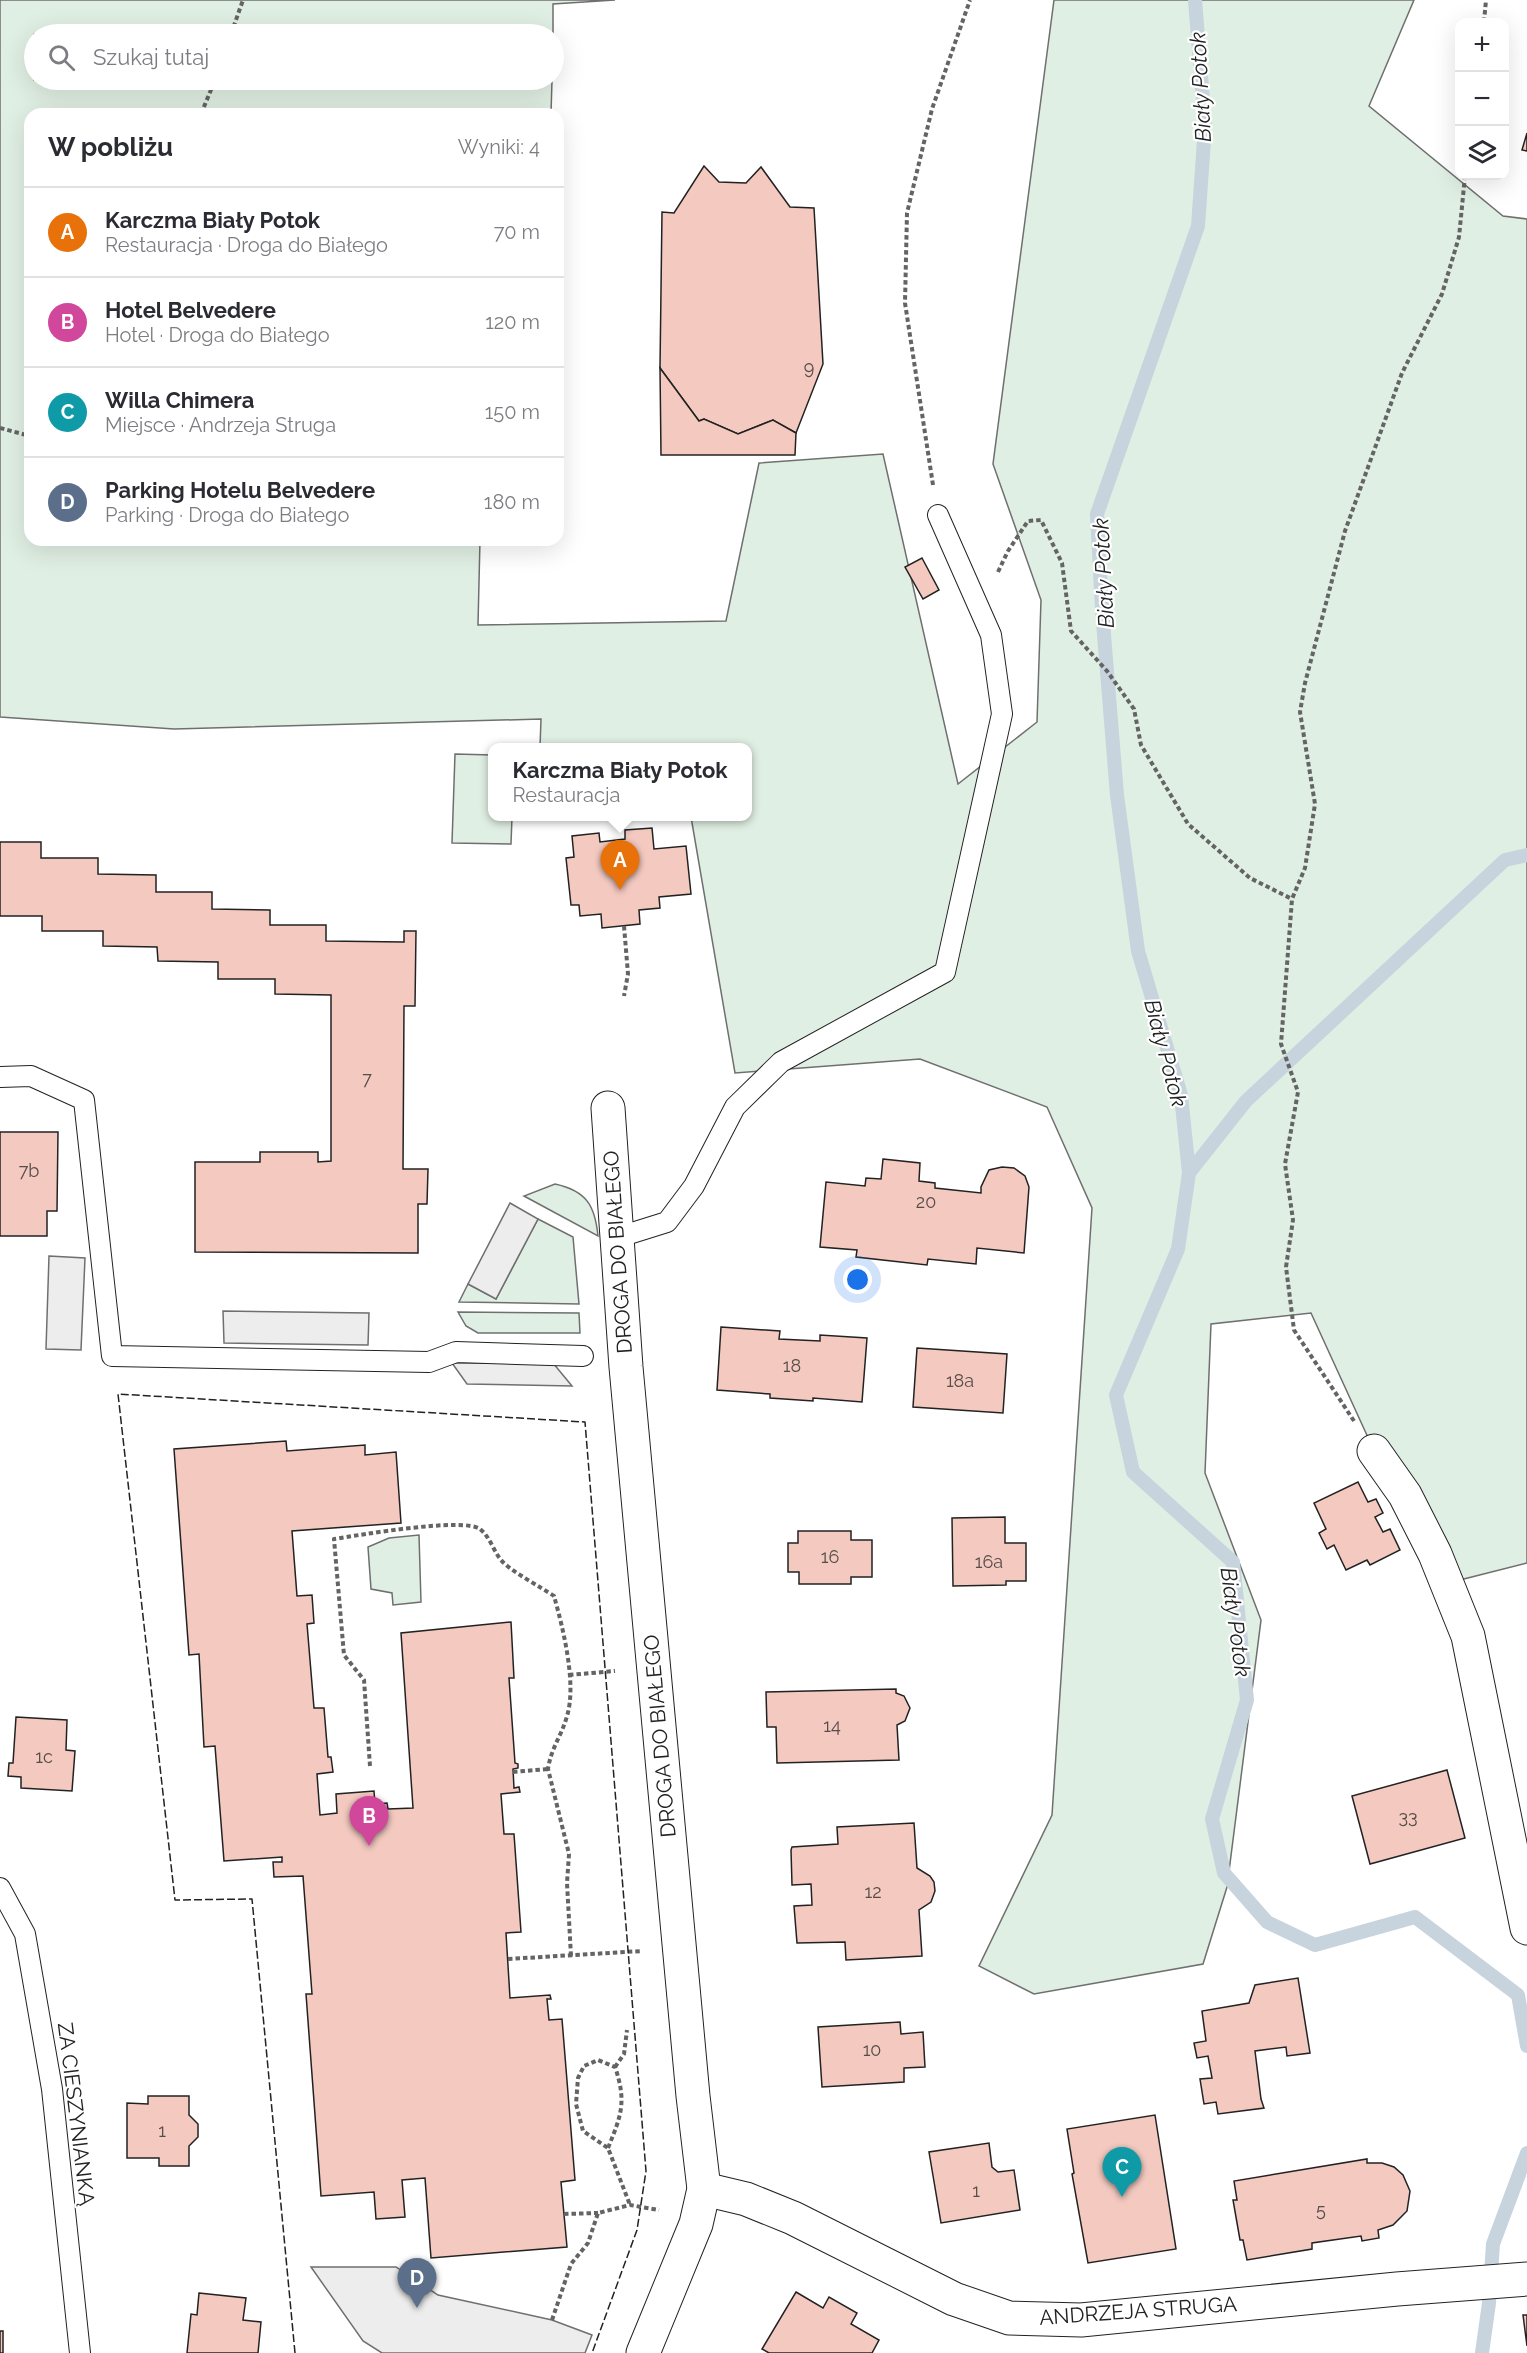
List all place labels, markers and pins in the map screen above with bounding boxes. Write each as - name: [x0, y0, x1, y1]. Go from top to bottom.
- pin: A: [600, 840, 640, 890]
- pin: B: [350, 1796, 388, 1846]
- pin: C: [1102, 2148, 1142, 2197]
- pin: D: [398, 2258, 436, 2308]

